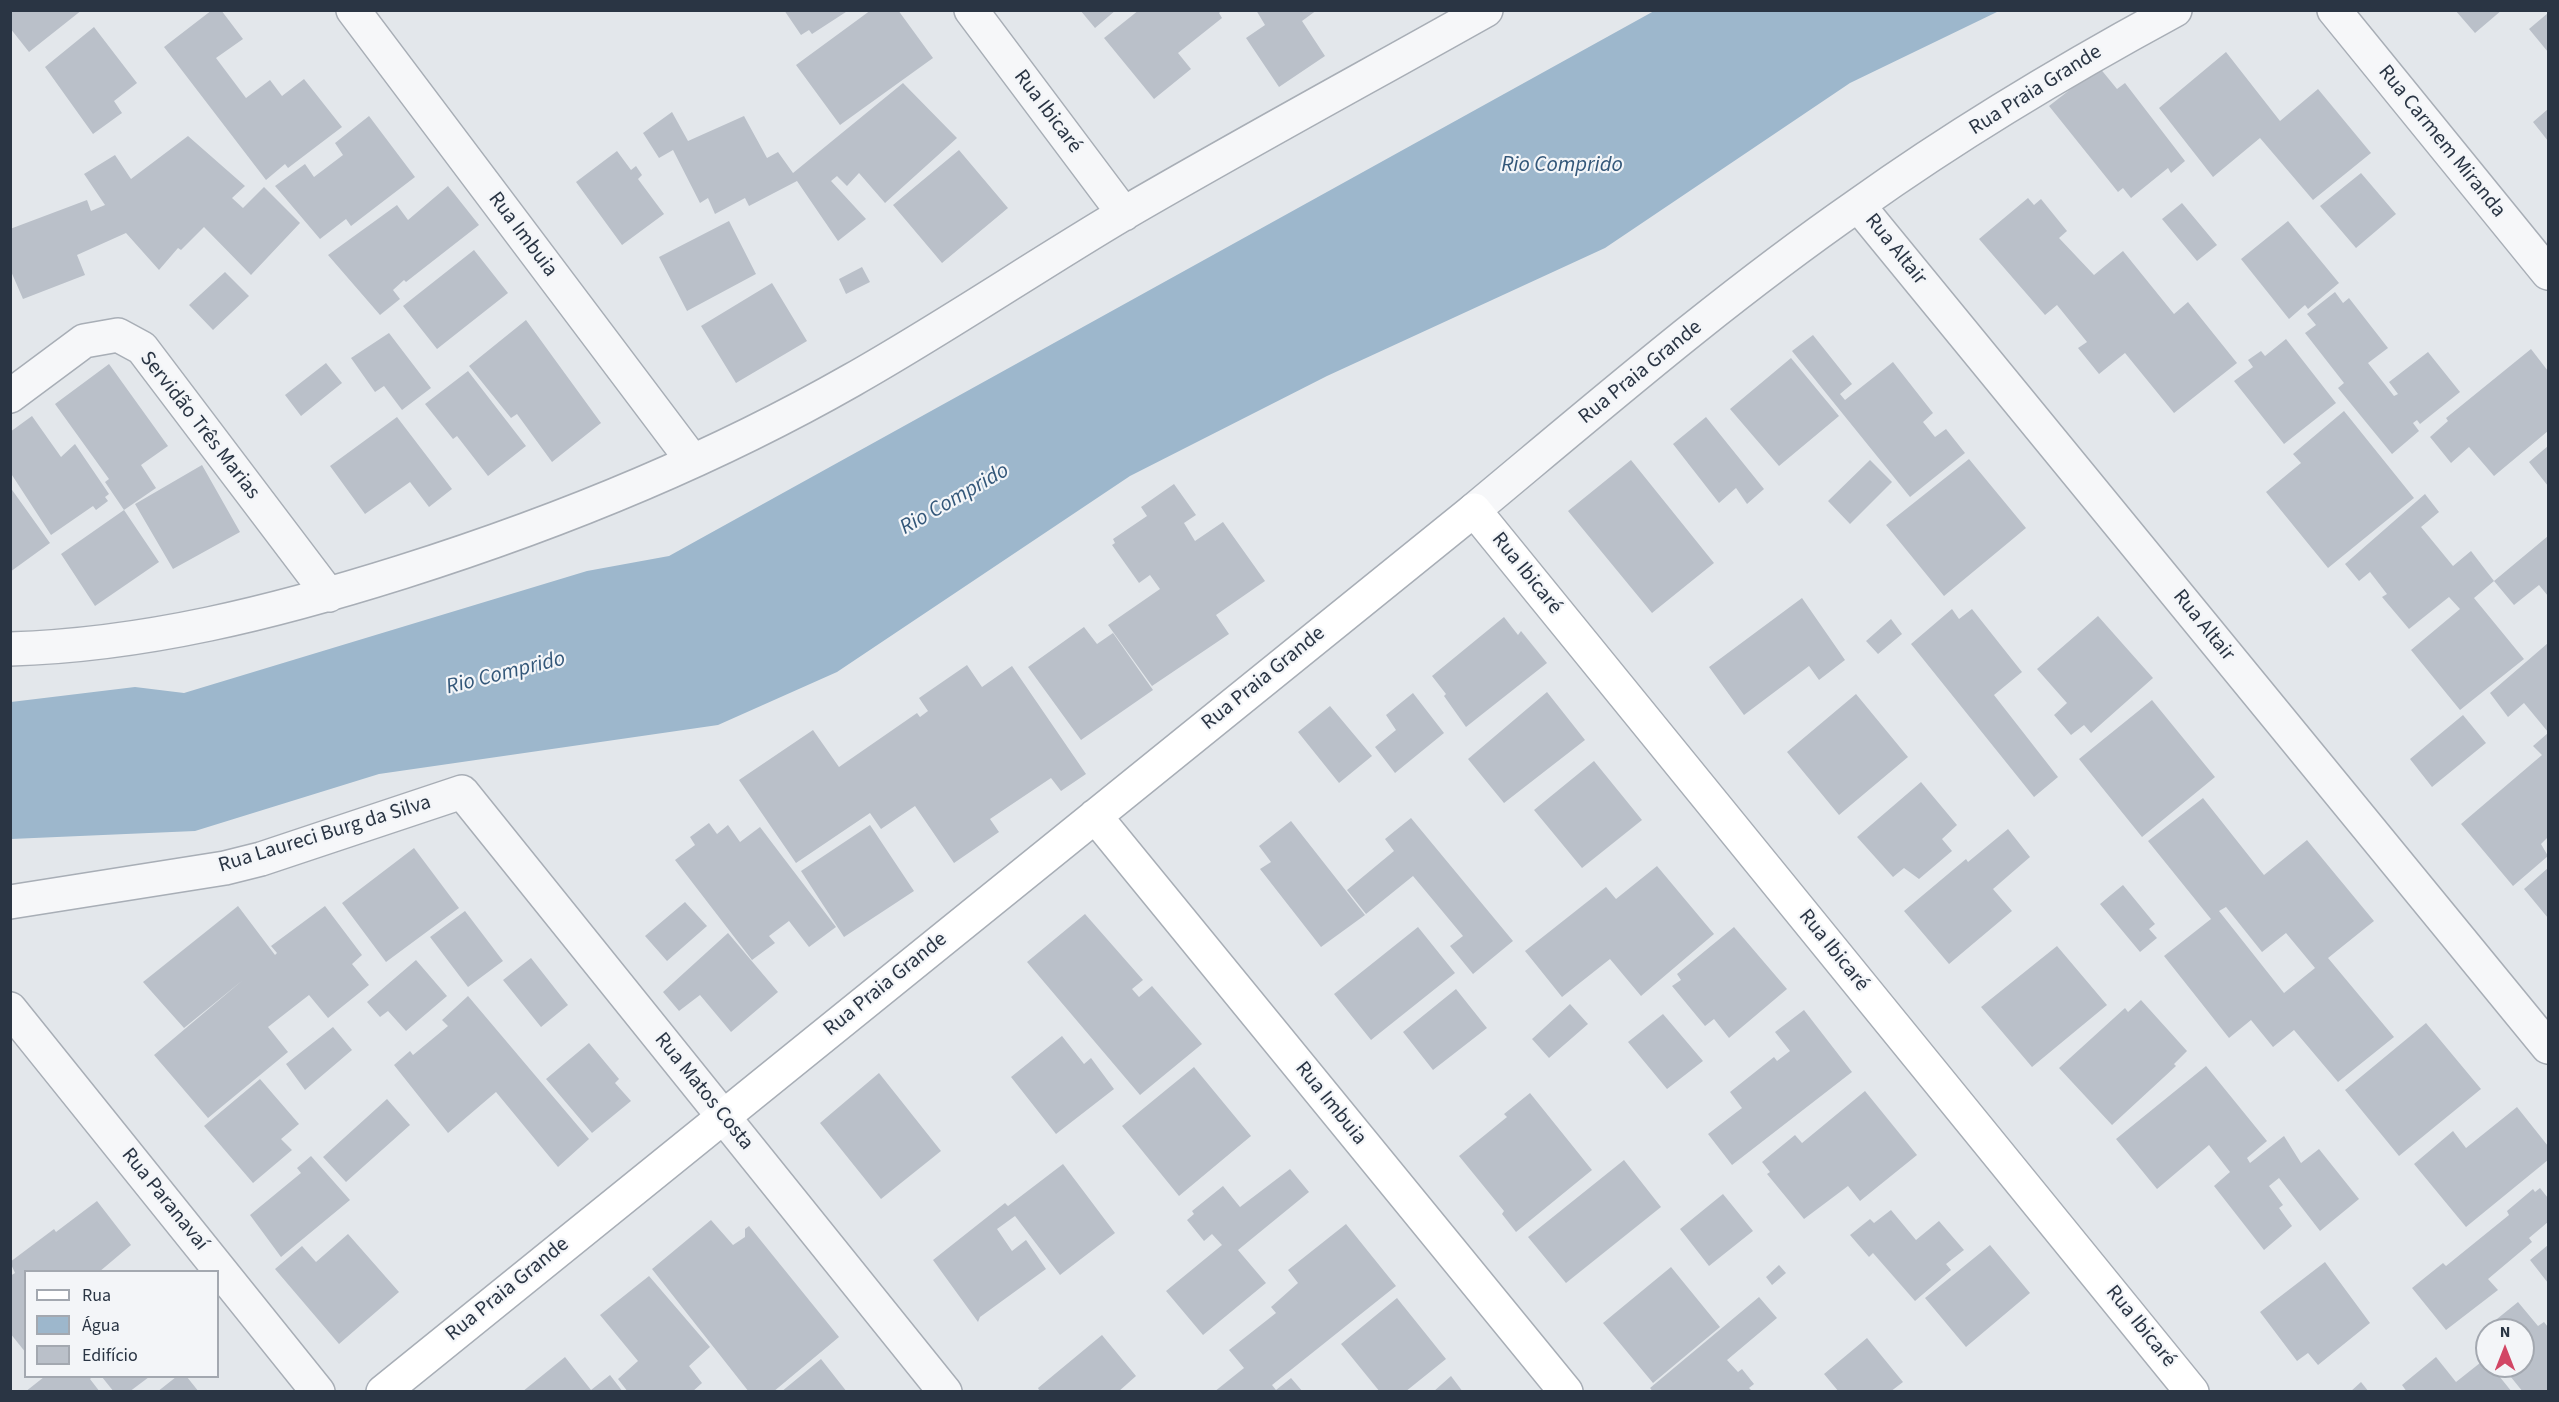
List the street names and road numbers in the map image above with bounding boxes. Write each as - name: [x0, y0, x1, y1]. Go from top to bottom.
- street label: Rua Praia Grande: [1965, 40, 2107, 142]
- street label: Rua Carmem Miranda: [2372, 61, 2510, 223]
- street label: Rua Ibicaré: [1007, 65, 1087, 159]
- street label: Rua Imbuia: [482, 188, 562, 282]
- street label: Rua Altair: [1859, 209, 1931, 291]
- street label: Rua Praia Grande: [1574, 316, 1708, 430]
- street label: Servidão Três Marias: [133, 347, 265, 505]
- street label: Rua Ibicaré: [1485, 528, 1567, 620]
- street label: Rua Altair: [2167, 585, 2239, 667]
- street label: Rua Praia Grande: [1197, 622, 1331, 736]
- street label: Rua Laureci Burg da Silva: [216, 791, 434, 879]
- street label: Rua Ibicaré: [1792, 905, 1874, 997]
- street label: Rua Praia Grande: [819, 928, 953, 1042]
- street label: Rua Matos Costa: [648, 1028, 758, 1156]
- street label: Rua Imbuia: [1289, 1057, 1371, 1151]
- street label: Rua Paranavaí: [115, 1144, 213, 1256]
- street label: Rua Praia Grande: [441, 1233, 575, 1347]
- street label: Rua Ibicaré: [2099, 1281, 2181, 1373]

